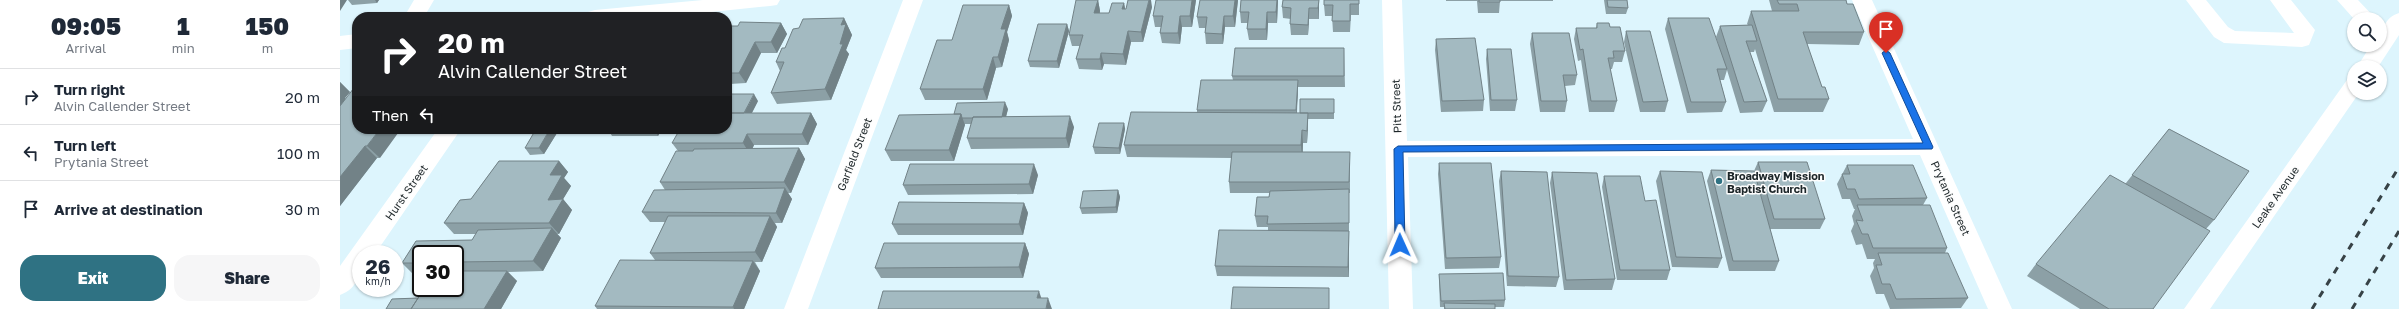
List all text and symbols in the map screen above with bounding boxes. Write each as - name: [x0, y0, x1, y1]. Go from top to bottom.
- text: 09:05: [51, 11, 121, 40]
- text: 1: [177, 11, 190, 40]
- text: 150: [246, 11, 289, 40]
- pin: [1869, 12, 1903, 53]
- map controls: [2347, 12, 2387, 100]
- button: search: [2347, 12, 2387, 52]
- icon: arrive: [1875, 18, 1897, 40]
- text: 20 m: [438, 26, 505, 59]
- icon: right: [372, 28, 424, 80]
- text: Arrival: [66, 40, 106, 56]
- text: min: [172, 40, 195, 56]
- text: m: [262, 40, 273, 56]
- text: Alvin Callender Street: [438, 60, 627, 82]
- button: layers: [2347, 60, 2387, 100]
- street label: Pitt Street: [1389, 79, 1403, 133]
- text: Turn right: [54, 80, 125, 98]
- icon: right: [20, 86, 42, 108]
- text: 20 m: [285, 88, 320, 106]
- text: Alvin Callender Street: [54, 98, 191, 114]
- icon: left: [416, 104, 438, 126]
- text: Then: [372, 106, 408, 124]
- street label: Garfield Street: [834, 116, 874, 192]
- text: Turn left: [54, 136, 116, 154]
- icon: left: [20, 142, 42, 164]
- text: 100 m: [277, 144, 320, 162]
- text: Prytania Street: [54, 154, 149, 170]
- street label: Prytania Street: [1929, 159, 1973, 237]
- street label: Hurst Street: [382, 162, 430, 222]
- street label: Leake Avenue: [2249, 163, 2301, 231]
- place label: Broadway Mission Baptist Church: [1727, 169, 1825, 195]
- marker: Broadway Mission Baptist Church: [1714, 176, 1724, 186]
- icon: arrive: [20, 198, 42, 220]
- text: Arrive at destination: [54, 200, 203, 218]
- text: 30 m: [285, 200, 320, 218]
- position arrow: [1379, 224, 1421, 266]
- speed limit sign: 30: [412, 245, 464, 297]
- text: 26: [366, 254, 390, 278]
- button: Exit: [20, 255, 166, 301]
- button: Share: [174, 255, 320, 301]
- text: km/h: [365, 275, 391, 287]

